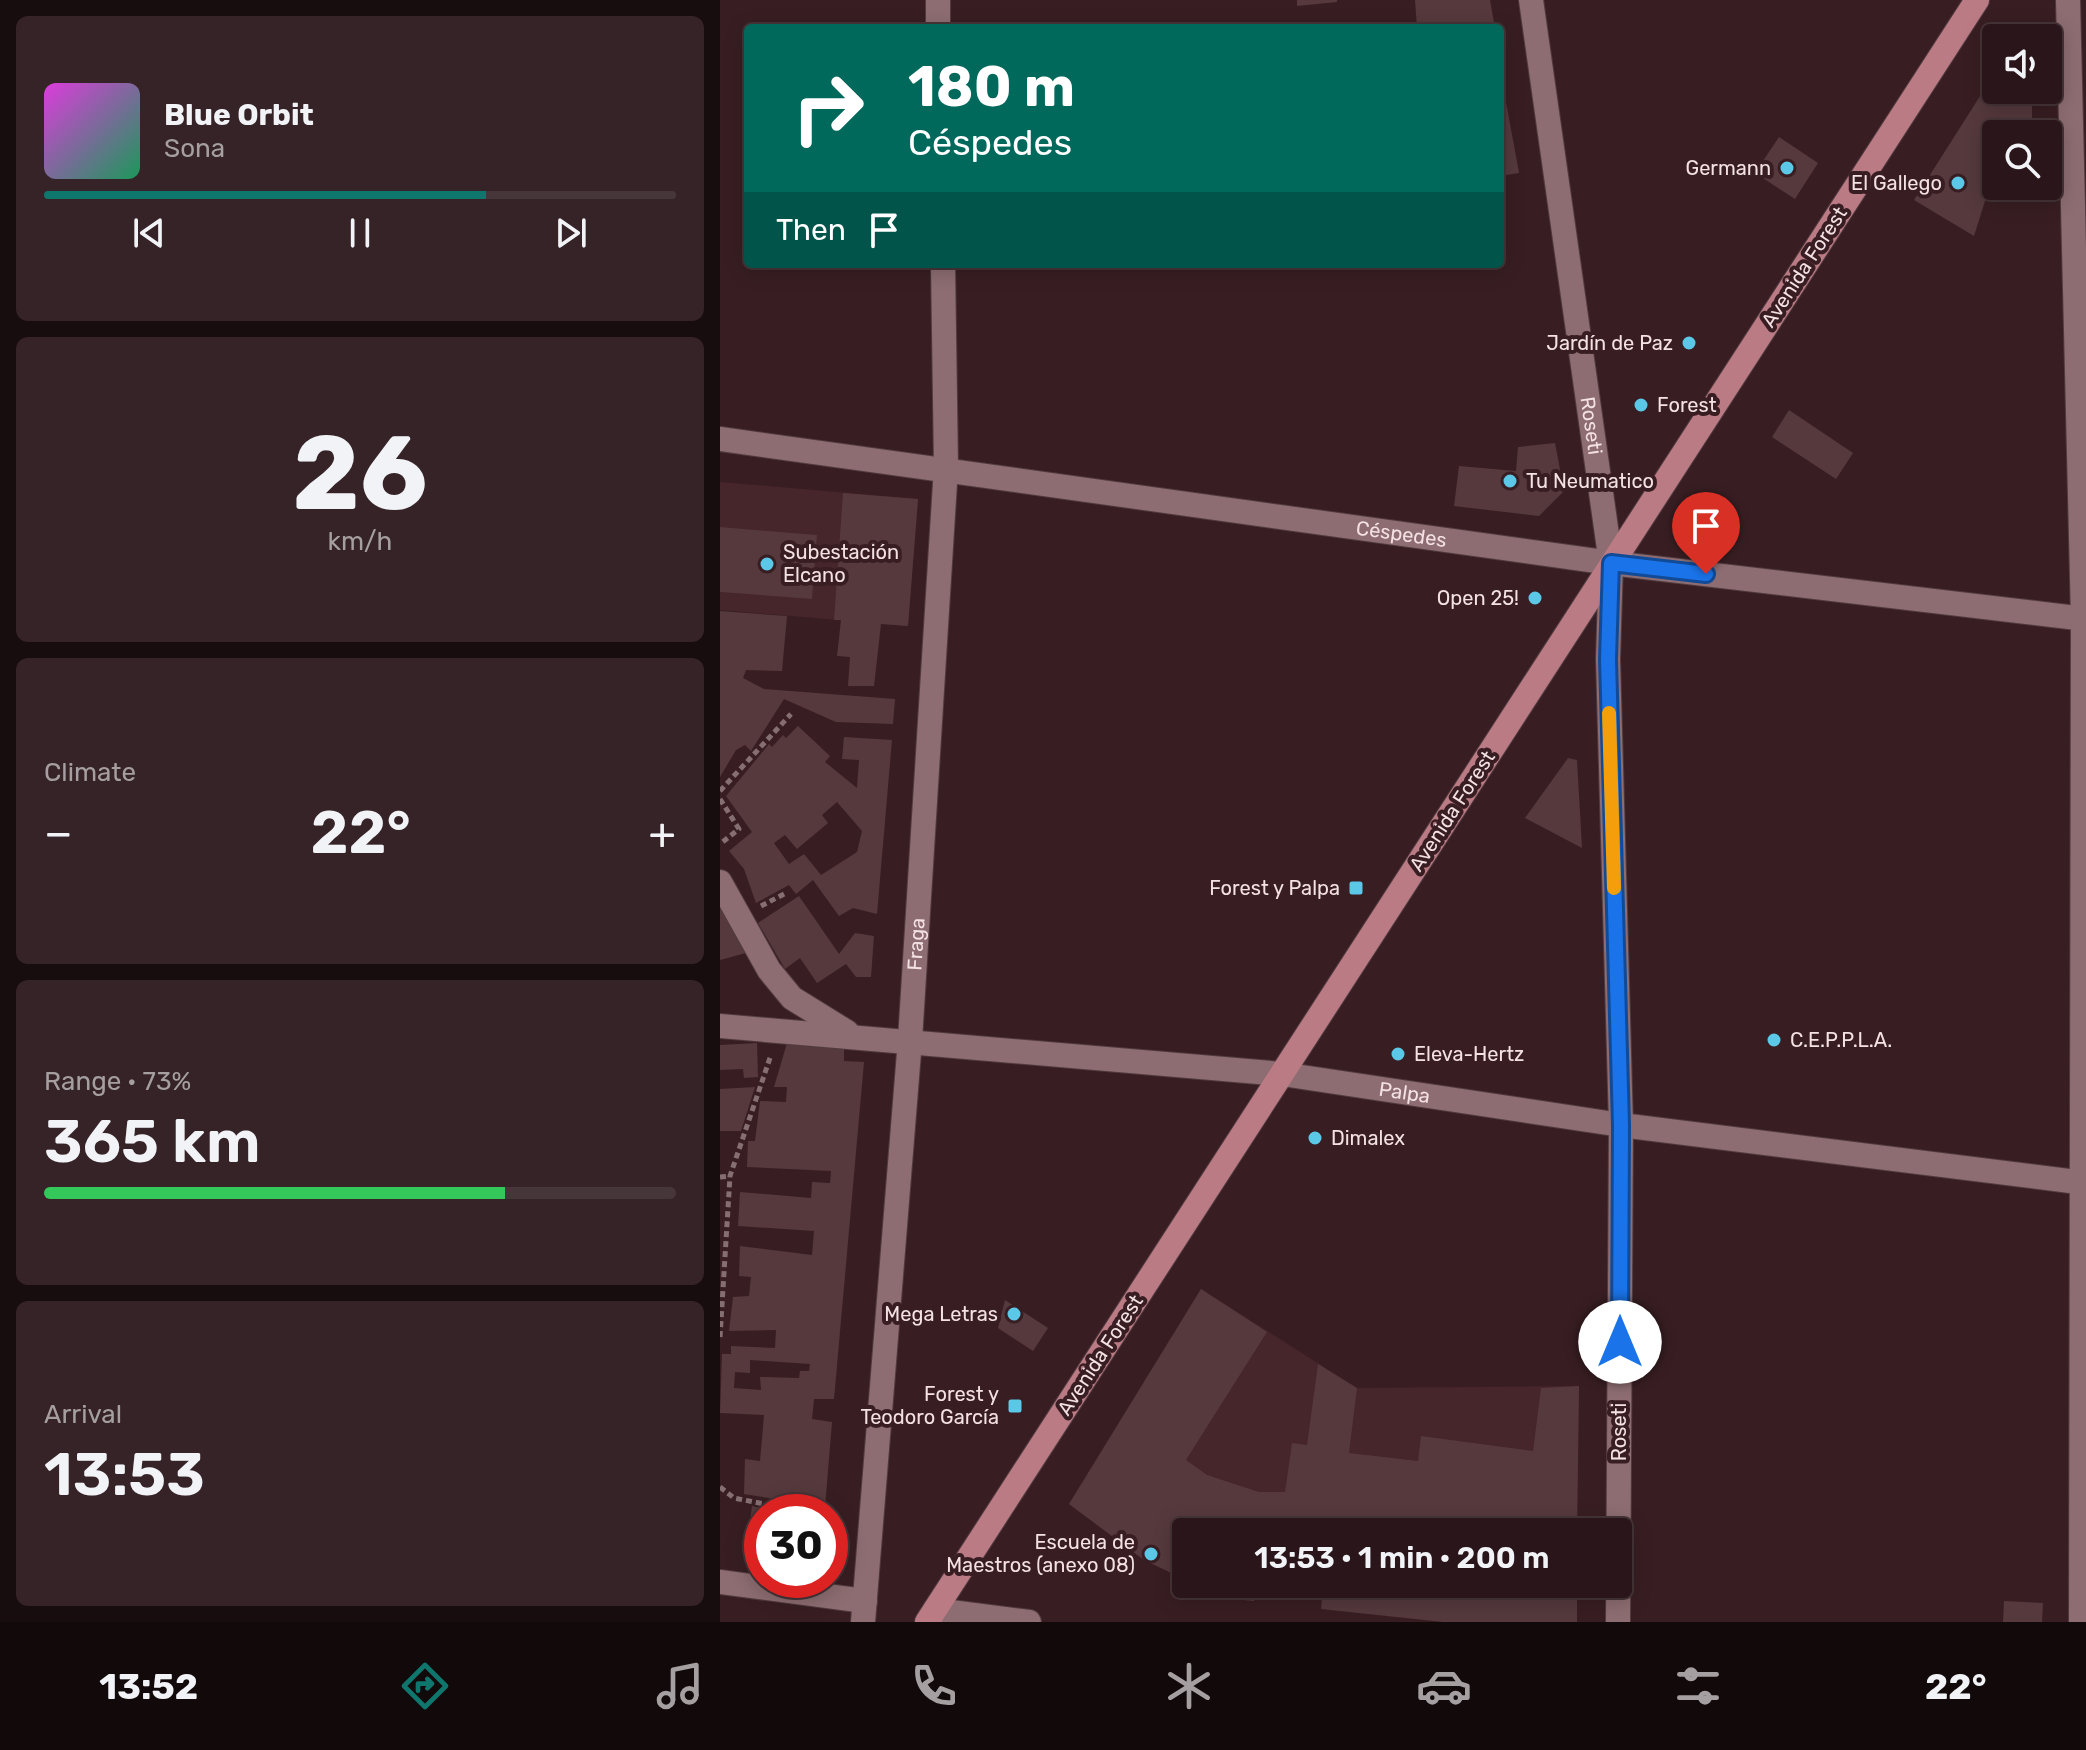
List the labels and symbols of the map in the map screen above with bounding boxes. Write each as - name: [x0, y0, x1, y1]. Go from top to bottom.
- place label: Germann: [1686, 156, 1771, 180]
- marker: Germann: [1778, 159, 1796, 177]
- place label: El Gallego: [1851, 171, 1942, 195]
- marker: El Gallego: [1949, 174, 1967, 192]
- street label: Avenida Forest: [1756, 202, 1852, 332]
- place label: Jardín de Paz: [1546, 331, 1673, 355]
- marker: Jardín de Paz: [1680, 334, 1698, 352]
- place label: Forest: [1657, 393, 1717, 417]
- street label: Roseti: [1575, 395, 1607, 456]
- marker: Forest: [1632, 396, 1650, 414]
- place label: Tu Neumatico: [1526, 469, 1654, 493]
- marker: Tu Neumatico: [1501, 472, 1519, 490]
- pin: [1672, 492, 1740, 574]
- street label: Céspedes: [1355, 516, 1448, 552]
- place label: Subestación Elcano: [783, 540, 899, 587]
- marker: Subestación Elcano: [758, 555, 776, 573]
- place label: Open 25!: [1437, 586, 1519, 610]
- marker: Open 25!: [1526, 589, 1544, 607]
- street label: Avenida Forest: [1404, 746, 1500, 876]
- place label: Forest y Palpa: [1209, 876, 1340, 900]
- marker: Forest y Palpa: [1347, 879, 1365, 897]
- street label: Fraga: [902, 917, 930, 971]
- place label: C.E.P.P.L.A.: [1790, 1028, 1892, 1052]
- marker: C.E.P.P.L.A.: [1765, 1031, 1783, 1049]
- place label: Eleva-Hertz: [1414, 1042, 1524, 1066]
- marker: Eleva-Hertz: [1389, 1045, 1407, 1063]
- street label: Palpa: [1377, 1077, 1432, 1108]
- place label: Dimalex: [1331, 1126, 1405, 1150]
- marker: Dimalex: [1306, 1129, 1324, 1147]
- street label: Avenida Forest: [1052, 1290, 1148, 1420]
- position arrow: [1578, 1300, 1662, 1384]
- place label: Mega Letras: [884, 1302, 998, 1326]
- marker: Mega Letras: [1005, 1305, 1023, 1323]
- place label: Forest y Teodoro García: [861, 1382, 999, 1429]
- marker: Forest y Teodoro García: [1006, 1397, 1024, 1415]
- street label: Roseti: [1607, 1403, 1631, 1461]
- speed limit sign: 30: [744, 1494, 848, 1598]
- place label: Escuela de Maestros (anexo 08): [946, 1530, 1135, 1577]
- marker: Escuela de Maestros (anexo 08): [1142, 1545, 1160, 1563]

